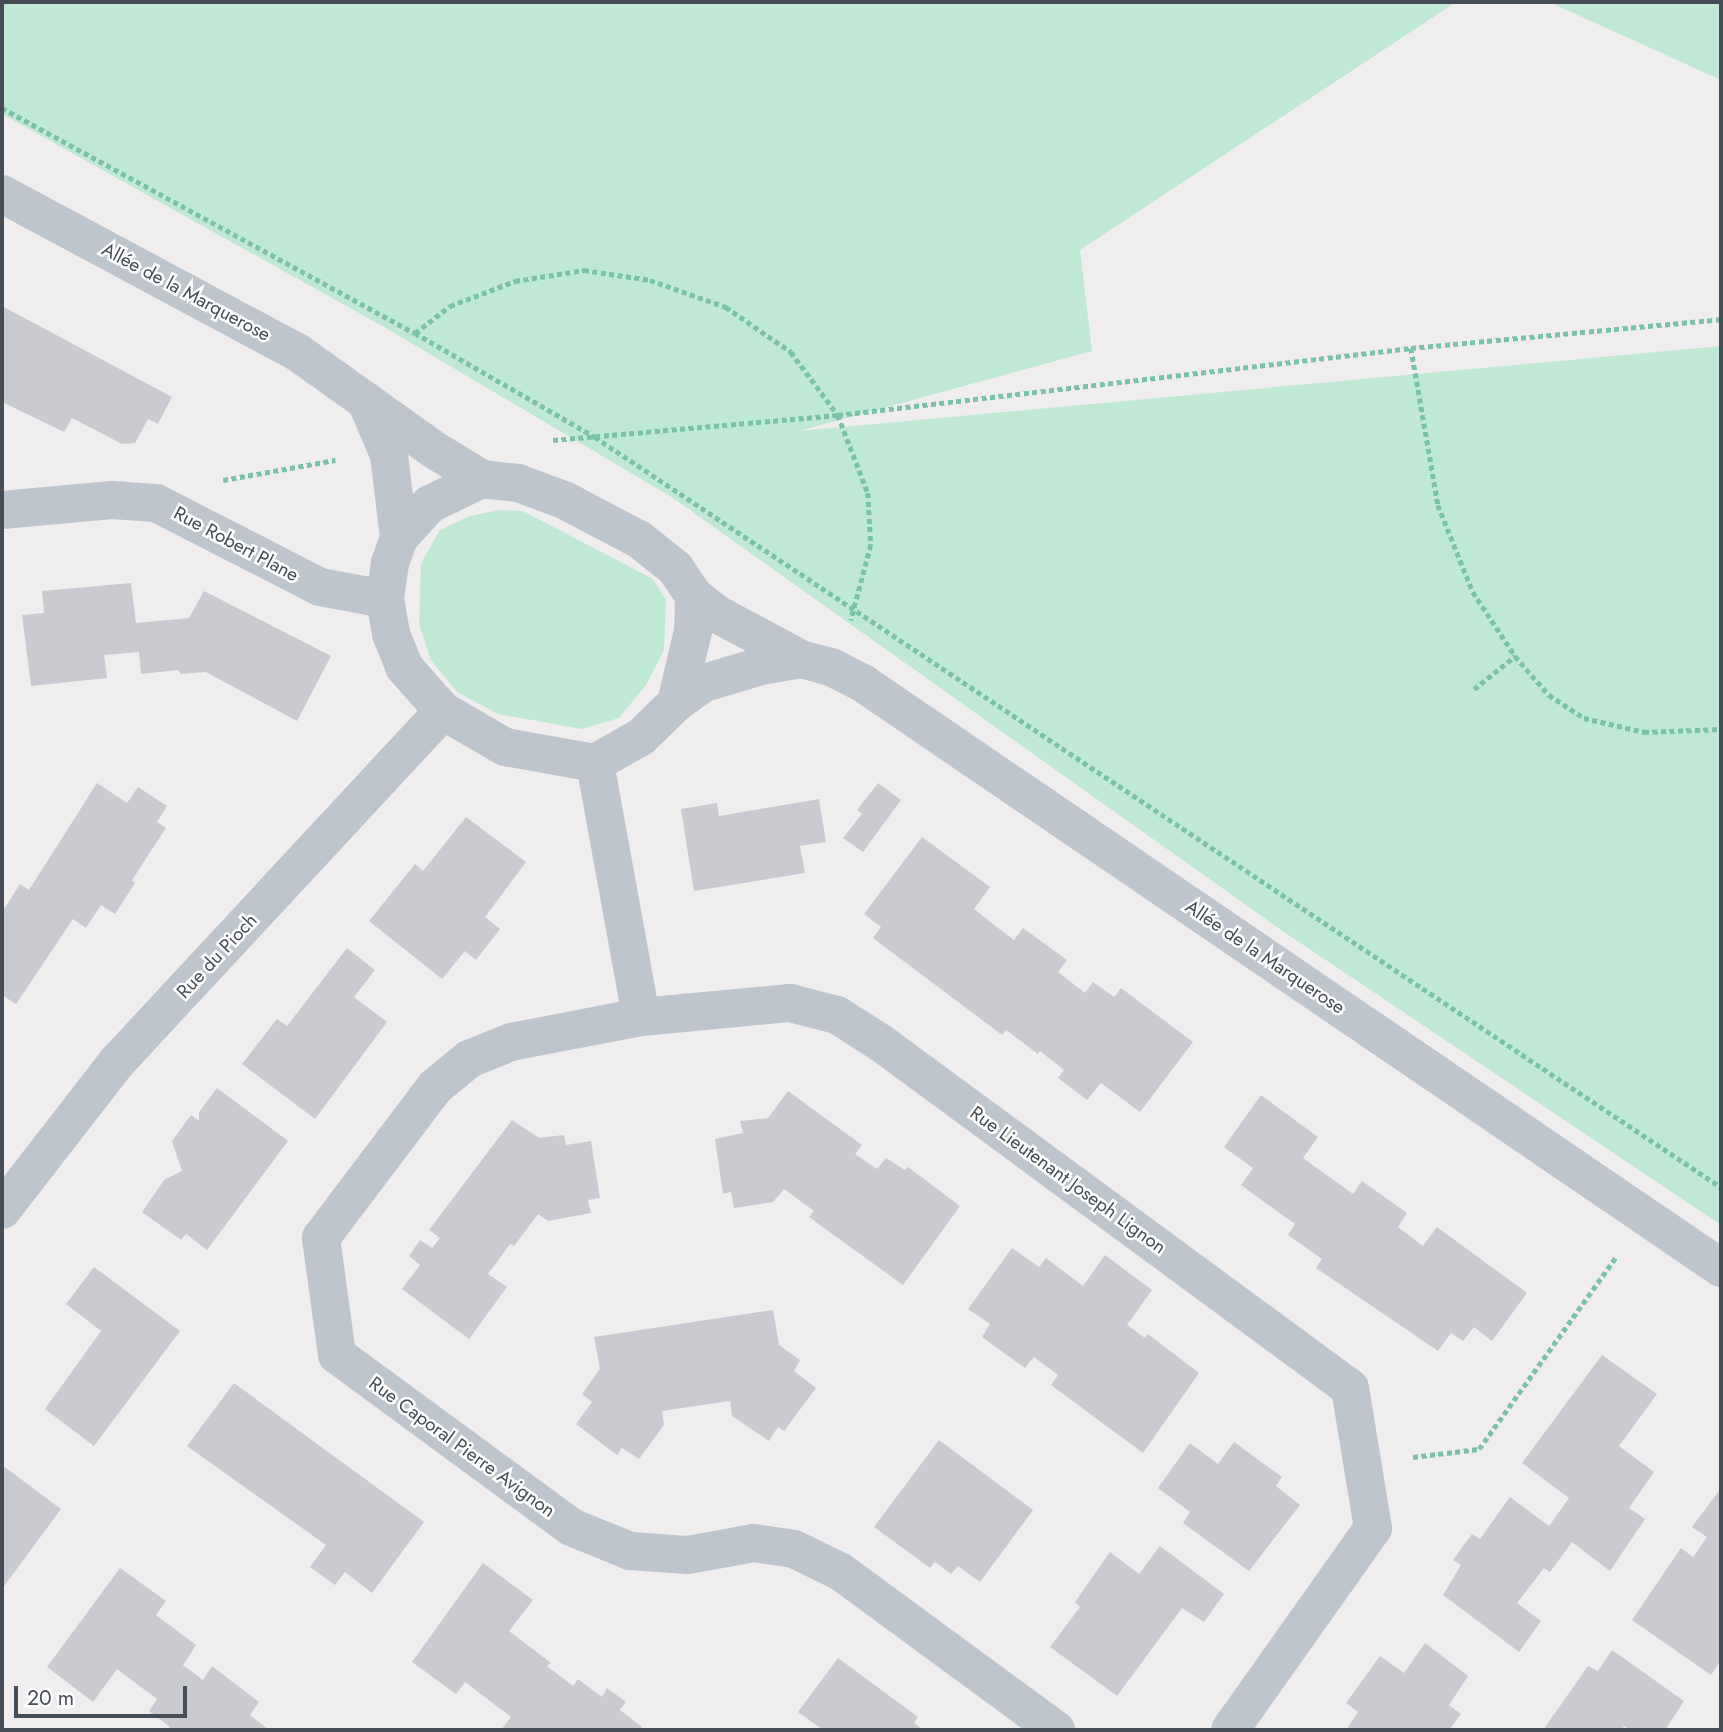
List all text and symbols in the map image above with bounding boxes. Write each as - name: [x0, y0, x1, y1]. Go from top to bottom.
- street label: Allée de la Marquerose: [98, 238, 274, 346]
- street label: Rue Robert Plane: [170, 501, 302, 587]
- street label: Allée de la Marquerose: [1181, 895, 1349, 1019]
- street label: Rue du Pioch: [172, 909, 262, 1003]
- street label: Rue Lieutenant Joseph Lignon: [966, 1101, 1170, 1259]
- street label: Rue Caporal Pierre Avignon: [364, 1372, 560, 1522]
- scale bar: [18, 1672, 191, 1716]
- text: 20 m: [27, 1683, 74, 1713]

